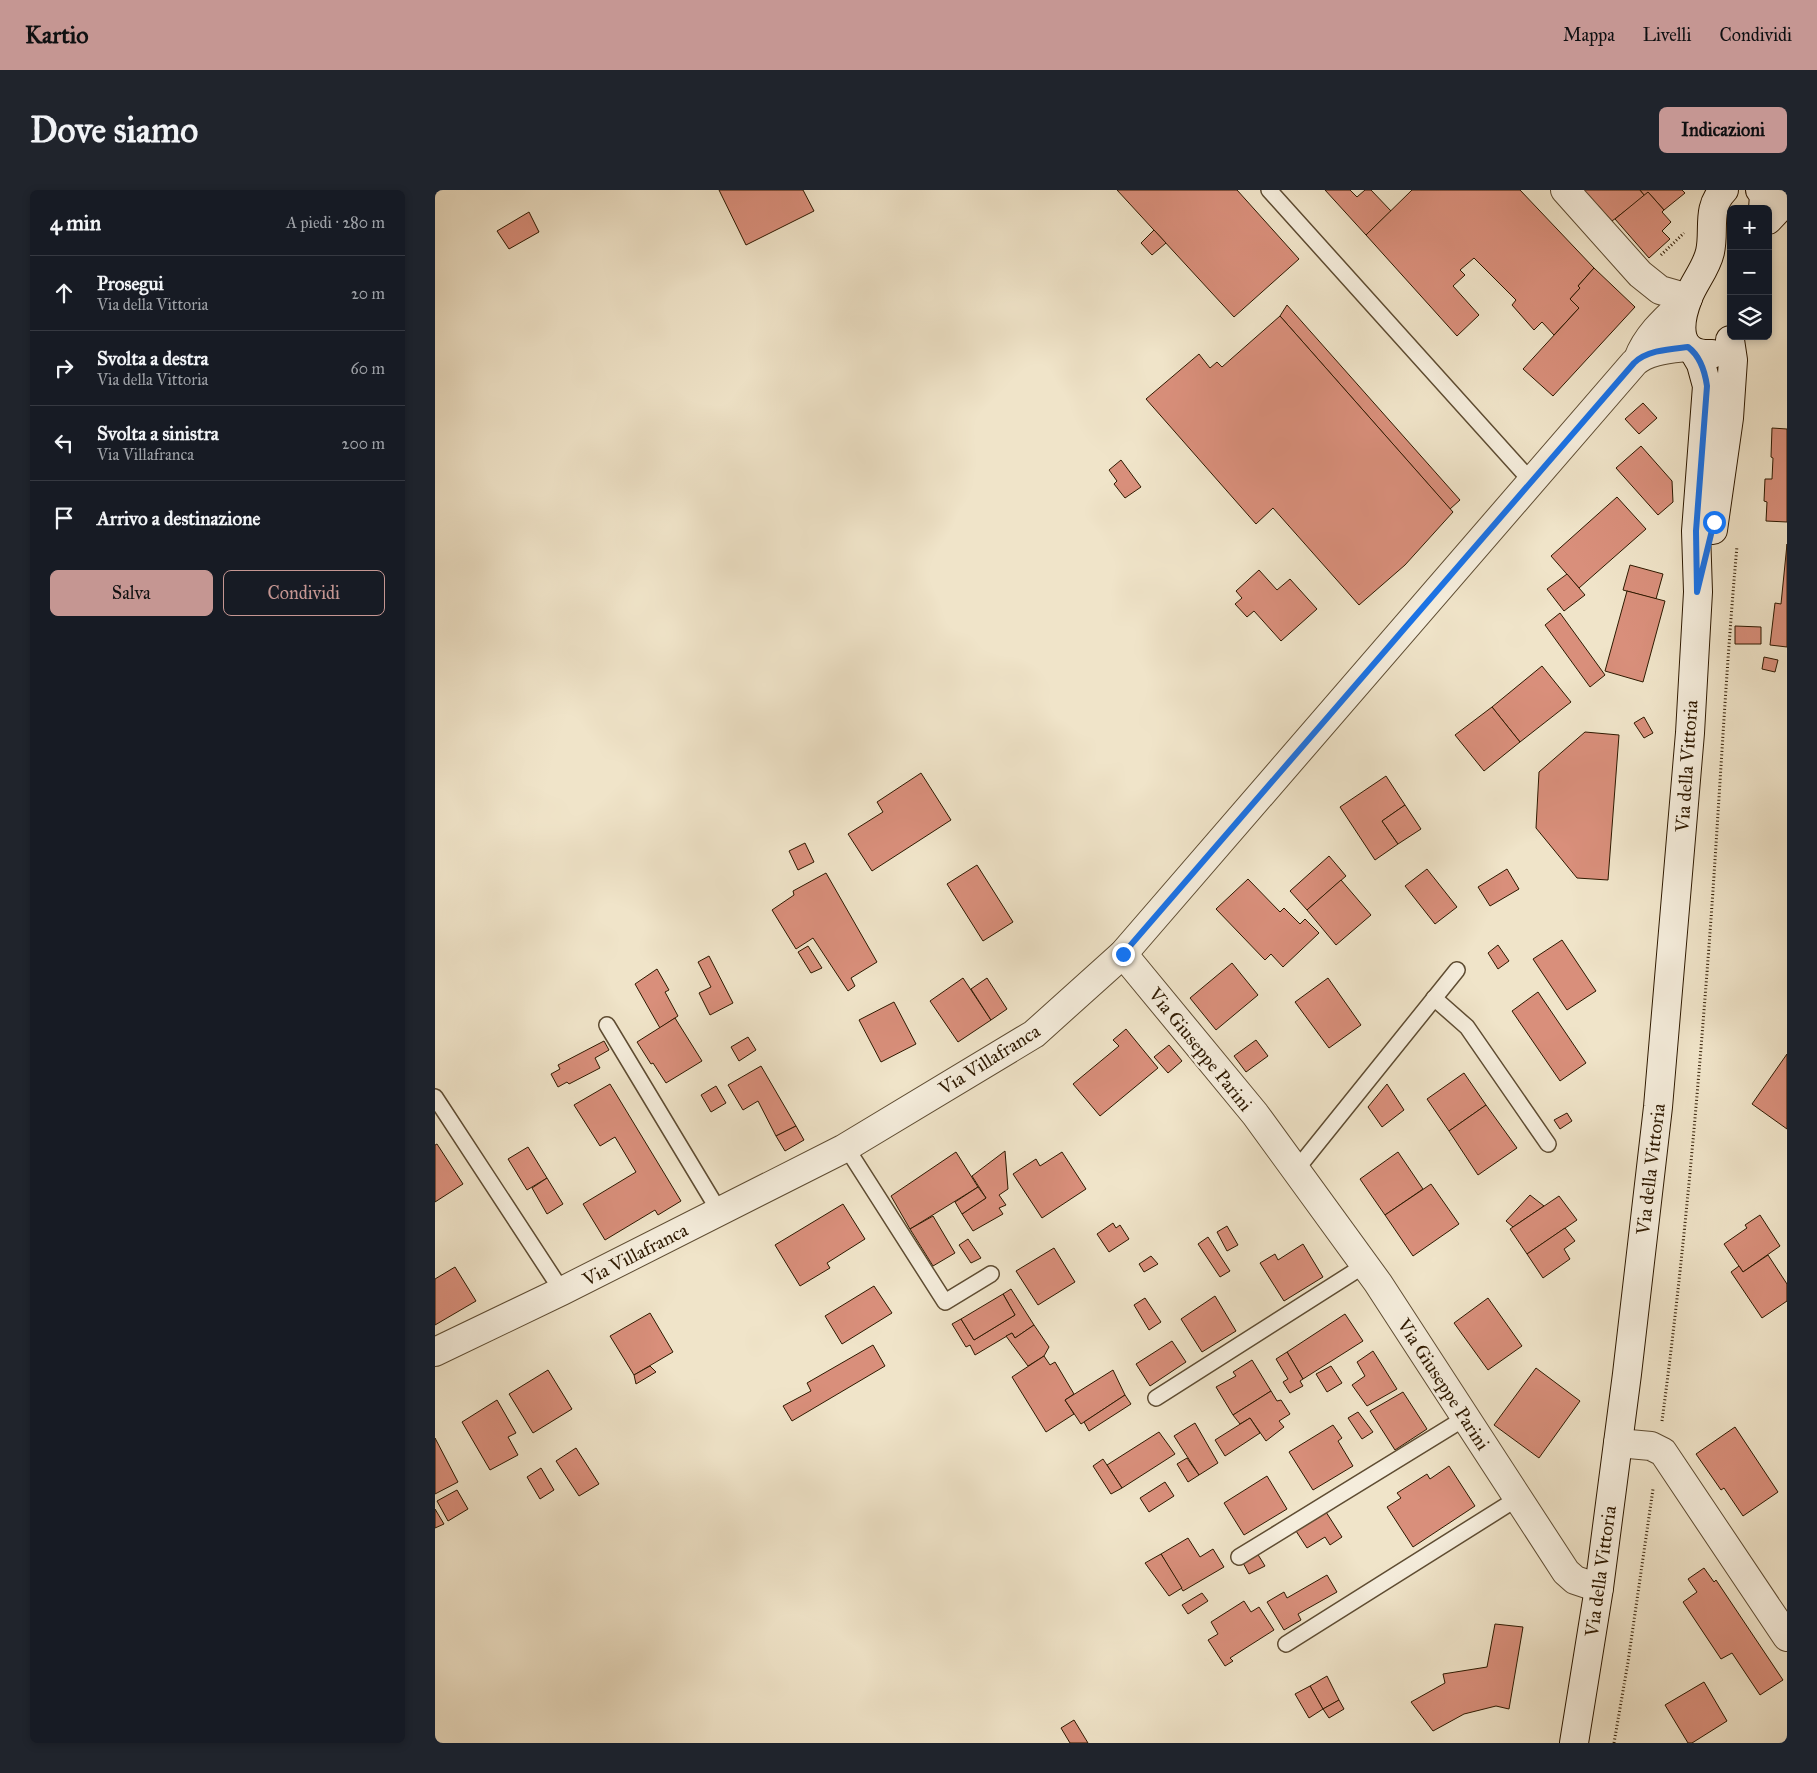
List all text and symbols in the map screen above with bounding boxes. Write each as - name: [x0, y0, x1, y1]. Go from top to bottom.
- text: Kartio: [25, 20, 88, 50]
- text: Mappa: [1563, 24, 1615, 46]
- text: Livelli: [1643, 24, 1691, 46]
- text: Condividi: [1719, 24, 1792, 46]
- button: Indicazioni: [1659, 107, 1787, 153]
- text: Dove siamo: [30, 109, 198, 152]
- map controls: [1727, 205, 1772, 340]
- button: +: [1727, 205, 1772, 250]
- text: 4 min: [50, 210, 101, 236]
- text: A piedi · 280 m: [286, 213, 385, 232]
- button: −: [1727, 250, 1772, 295]
- text: Prosegui: [97, 272, 164, 295]
- icon: ahead: [50, 279, 78, 307]
- text: 20 m: [351, 284, 385, 303]
- text: Via della Vittoria: [97, 295, 208, 314]
- button: layers: [1727, 295, 1772, 340]
- text: Svolta a destra: [97, 347, 209, 370]
- icon: right: [50, 354, 78, 382]
- text: 60 m: [351, 359, 385, 378]
- text: Via della Vittoria: [97, 370, 208, 389]
- text: Svolta a sinistra: [97, 422, 219, 445]
- icon: left: [50, 429, 78, 457]
- text: 200 m: [342, 434, 385, 453]
- text: Via Villafranca: [97, 445, 194, 464]
- icon: arrive: [50, 504, 78, 532]
- text: Arrivo a destinazione: [97, 507, 260, 530]
- route start: [1703, 511, 1726, 534]
- button: Salva: [50, 570, 213, 616]
- button: Condividi: [223, 570, 385, 616]
- street label: Via della Vittoria: [1670, 698, 1703, 834]
- route end: [1112, 943, 1135, 966]
- street label: Via Giuseppe Parini: [1143, 982, 1257, 1116]
- street label: Via Villafranca: [933, 1019, 1045, 1100]
- street label: Via della Vittoria: [1631, 1101, 1670, 1237]
- street label: Via Villafranca: [578, 1218, 693, 1291]
- street label: Via Giuseppe Parini: [1392, 1313, 1495, 1454]
- street label: Via della Vittoria: [1580, 1503, 1621, 1639]

